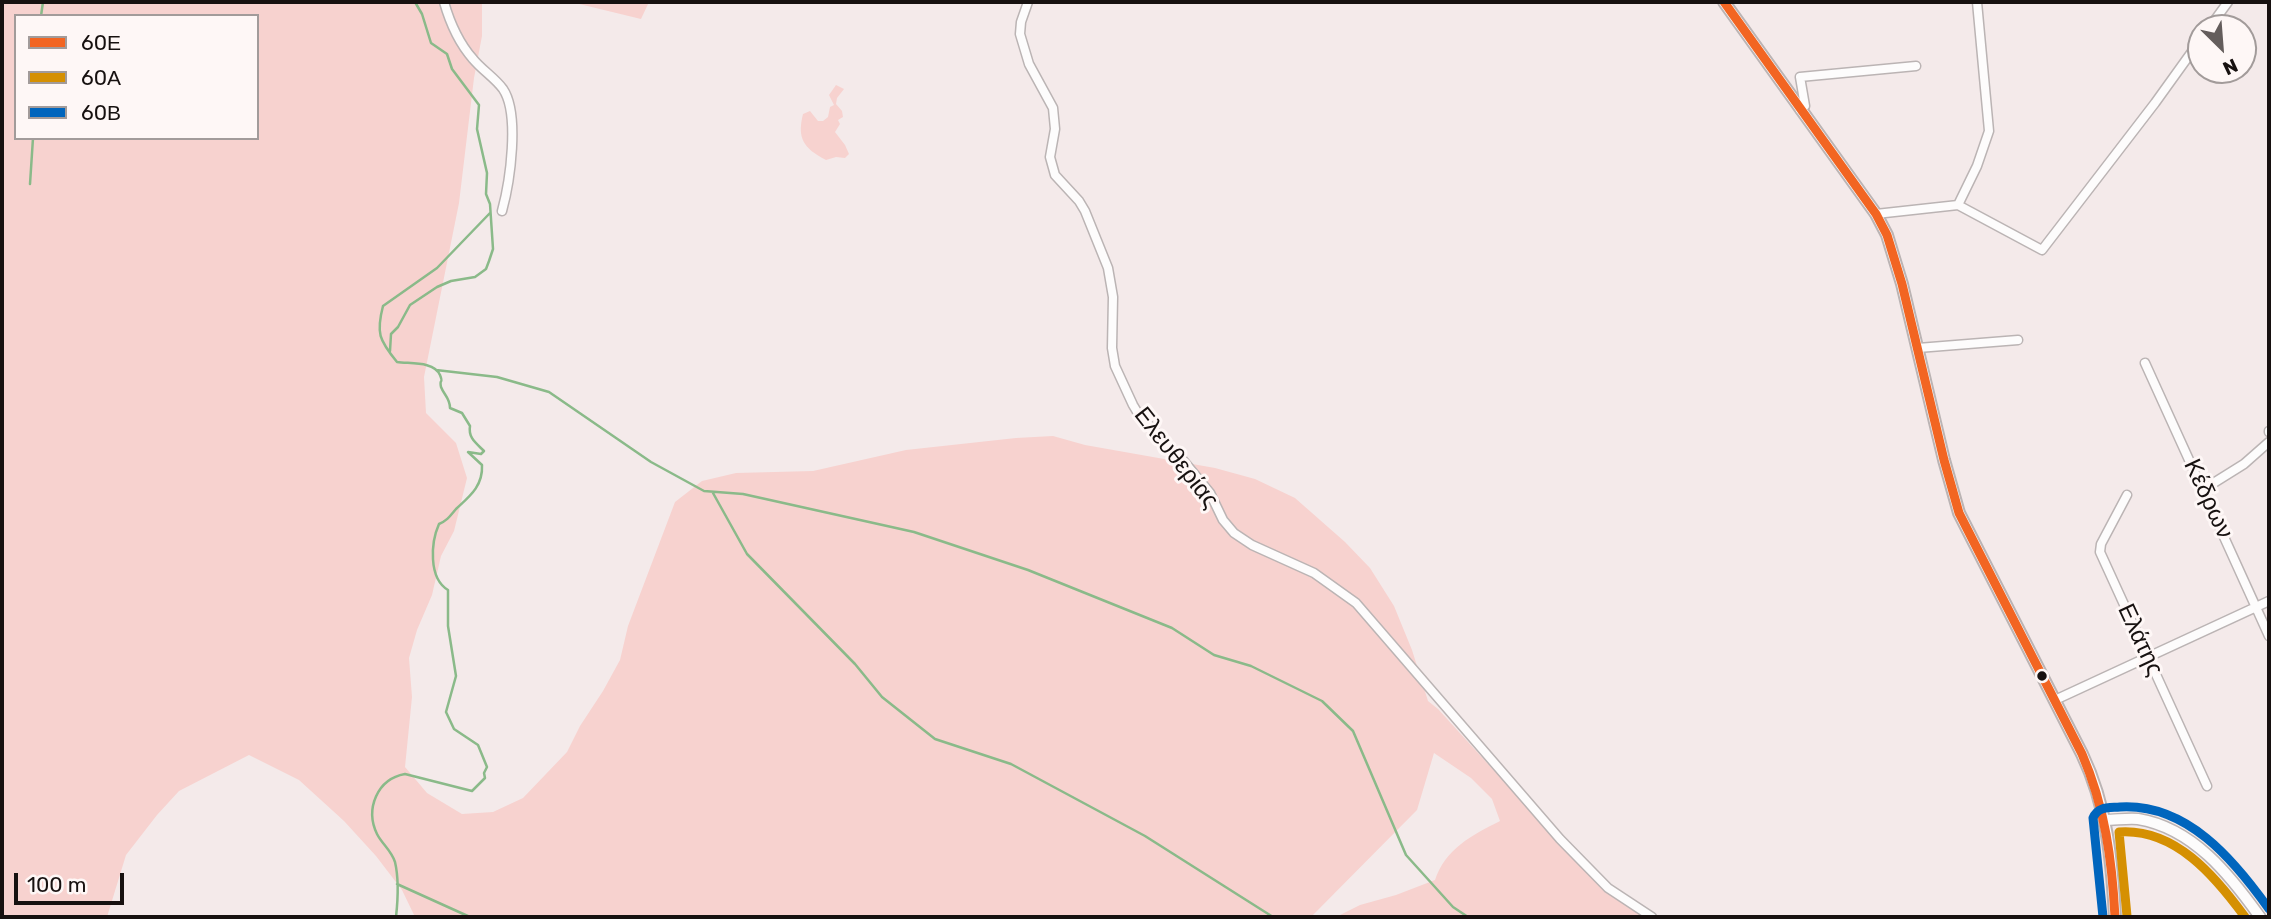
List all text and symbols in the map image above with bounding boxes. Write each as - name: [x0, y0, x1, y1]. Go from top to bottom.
- legend: [14, 14, 259, 140]
- north arrow: [2187, 14, 2257, 84]
- text: 60Ε: [81, 30, 121, 55]
- text: N: [2219, 53, 2241, 80]
- text: 60Α: [81, 65, 121, 90]
- text: 60Β: [81, 100, 121, 125]
- street label: Ελευθερίας: [1128, 402, 1224, 514]
- street label: Κέδρων: [2177, 455, 2239, 543]
- street label: Ελάτης: [2111, 600, 2169, 680]
- unlabelled marker: [2035, 669, 2049, 683]
- scale bar: [18, 860, 128, 904]
- text: 100 m: [27, 872, 86, 897]

